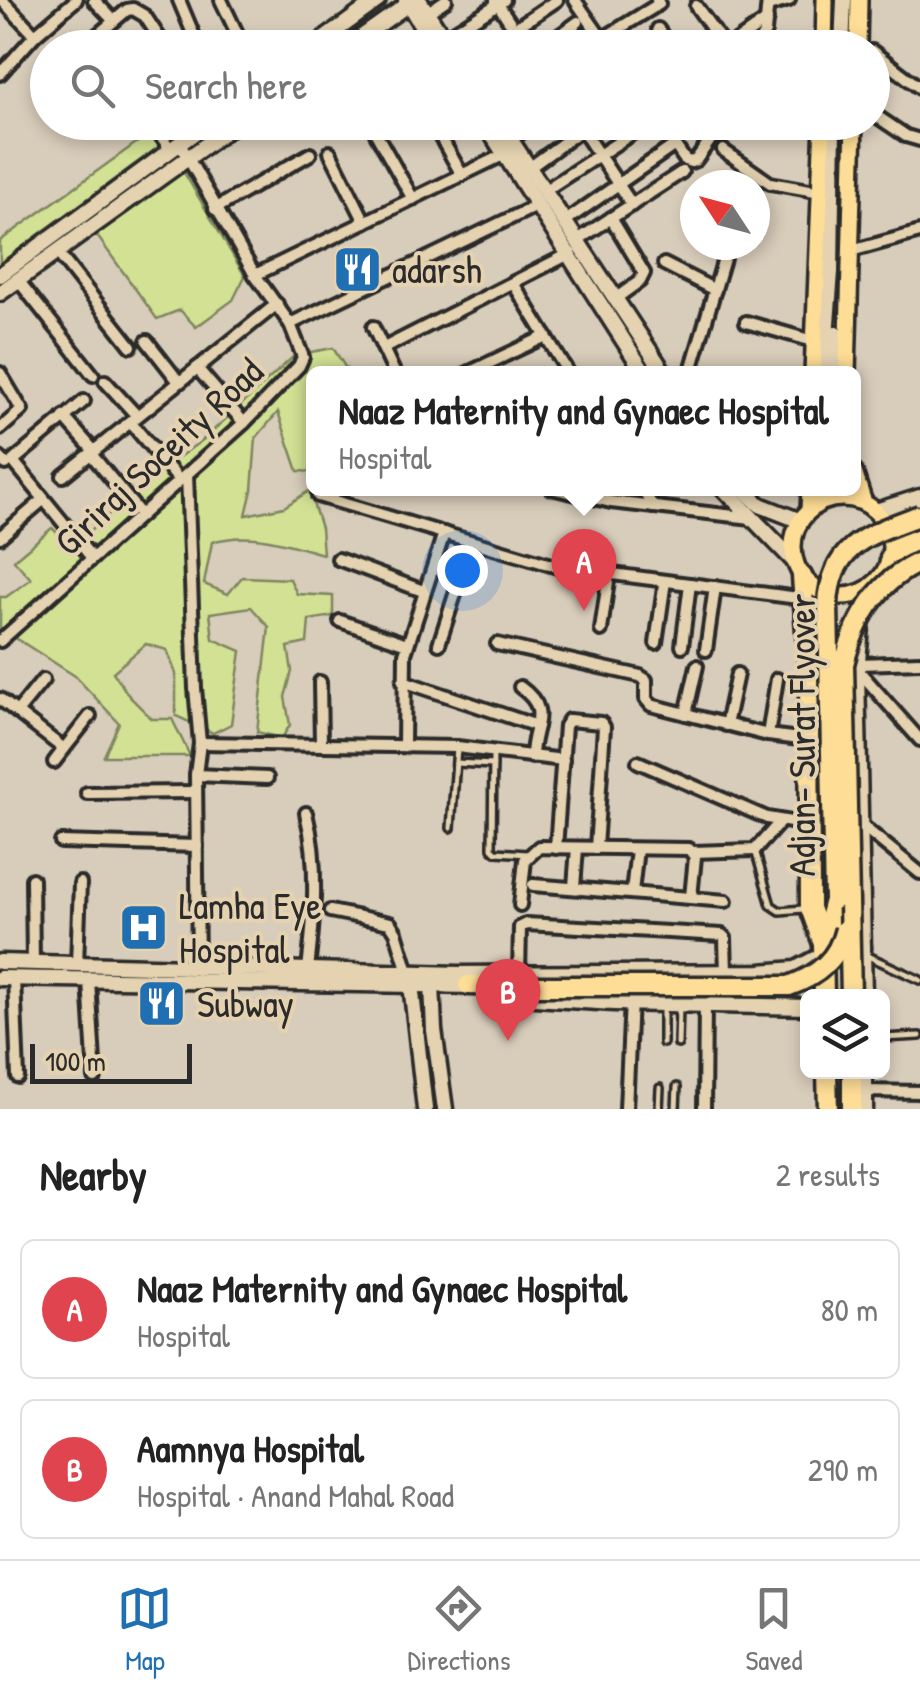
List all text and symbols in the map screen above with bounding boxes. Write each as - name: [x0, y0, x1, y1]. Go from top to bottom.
- search box: [30, 30, 890, 140]
- icon: search: [65, 58, 120, 113]
- text: Search here: [145, 59, 307, 111]
- north arrow: [680, 170, 770, 260]
- restaurant icon: adarsh: [331, 243, 383, 295]
- place label: adarsh: [392, 243, 482, 295]
- street label: Giriraj Soceity Road: [42, 345, 274, 567]
- popup: [306, 366, 861, 496]
- text: Naaz Maternity and Gynaec Hospital: [338, 384, 829, 436]
- text: Hospital: [338, 436, 432, 479]
- pin: A: [552, 528, 616, 611]
- your location: [437, 545, 488, 596]
- street label: Adjan- Surat Flyover: [775, 593, 827, 877]
- place label: Lamha Eye Hospital: [179, 879, 321, 975]
- hospital icon: Lamha Eye Hospital: [118, 901, 170, 953]
- pin: B: [476, 958, 540, 1041]
- restaurant icon: Subway: [136, 977, 188, 1029]
- place label: Subway: [197, 977, 294, 1029]
- map controls: [800, 989, 890, 1079]
- button: layers: [800, 989, 890, 1079]
- scale bar: [30, 1039, 192, 1084]
- text: 100 m: [45, 1042, 106, 1080]
- text: Nearby: [40, 1146, 147, 1203]
- text: 2 results: [776, 1153, 880, 1196]
- text: Naaz Maternity and Gynaec Hospital: [137, 1262, 627, 1314]
- text: A: [67, 1288, 82, 1331]
- text: 80 m: [821, 1288, 878, 1331]
- text: Hospital: [137, 1314, 230, 1357]
- text: Aamnya Hospital: [137, 1422, 364, 1474]
- text: B: [66, 1448, 83, 1491]
- text: 290 m: [808, 1448, 878, 1491]
- text: Hospital · Anand Mahal Road: [137, 1474, 454, 1517]
- tab: Map: [117, 1581, 172, 1679]
- tab: Directions: [407, 1581, 510, 1679]
- tab: Saved: [745, 1581, 803, 1679]

